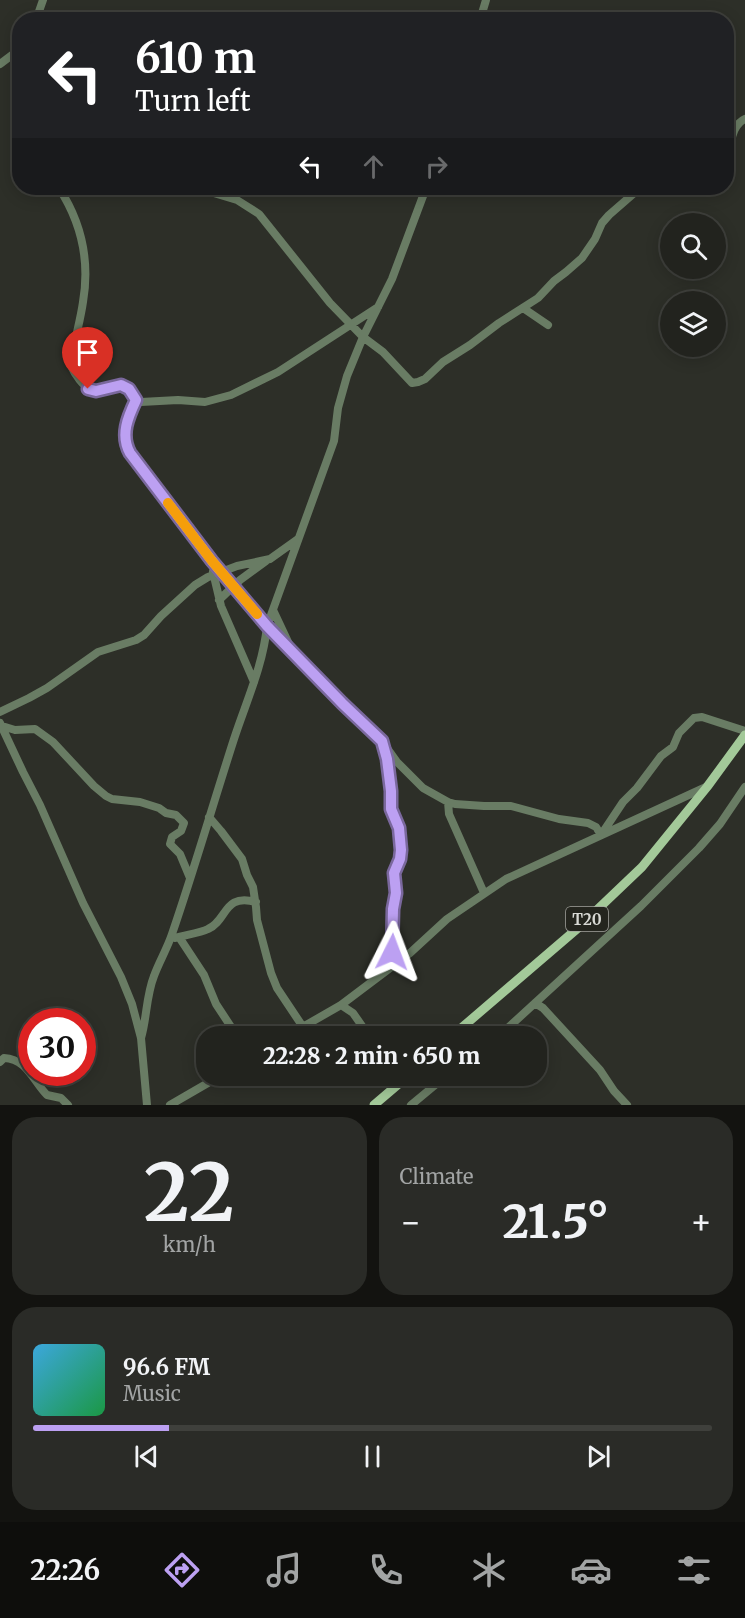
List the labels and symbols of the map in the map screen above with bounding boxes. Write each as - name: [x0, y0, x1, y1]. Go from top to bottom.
- pin: [62, 327, 113, 389]
- road number: T20: [566, 907, 608, 931]
- position arrow: [360, 920, 424, 984]
- speed limit sign: 30: [18, 1008, 96, 1086]

